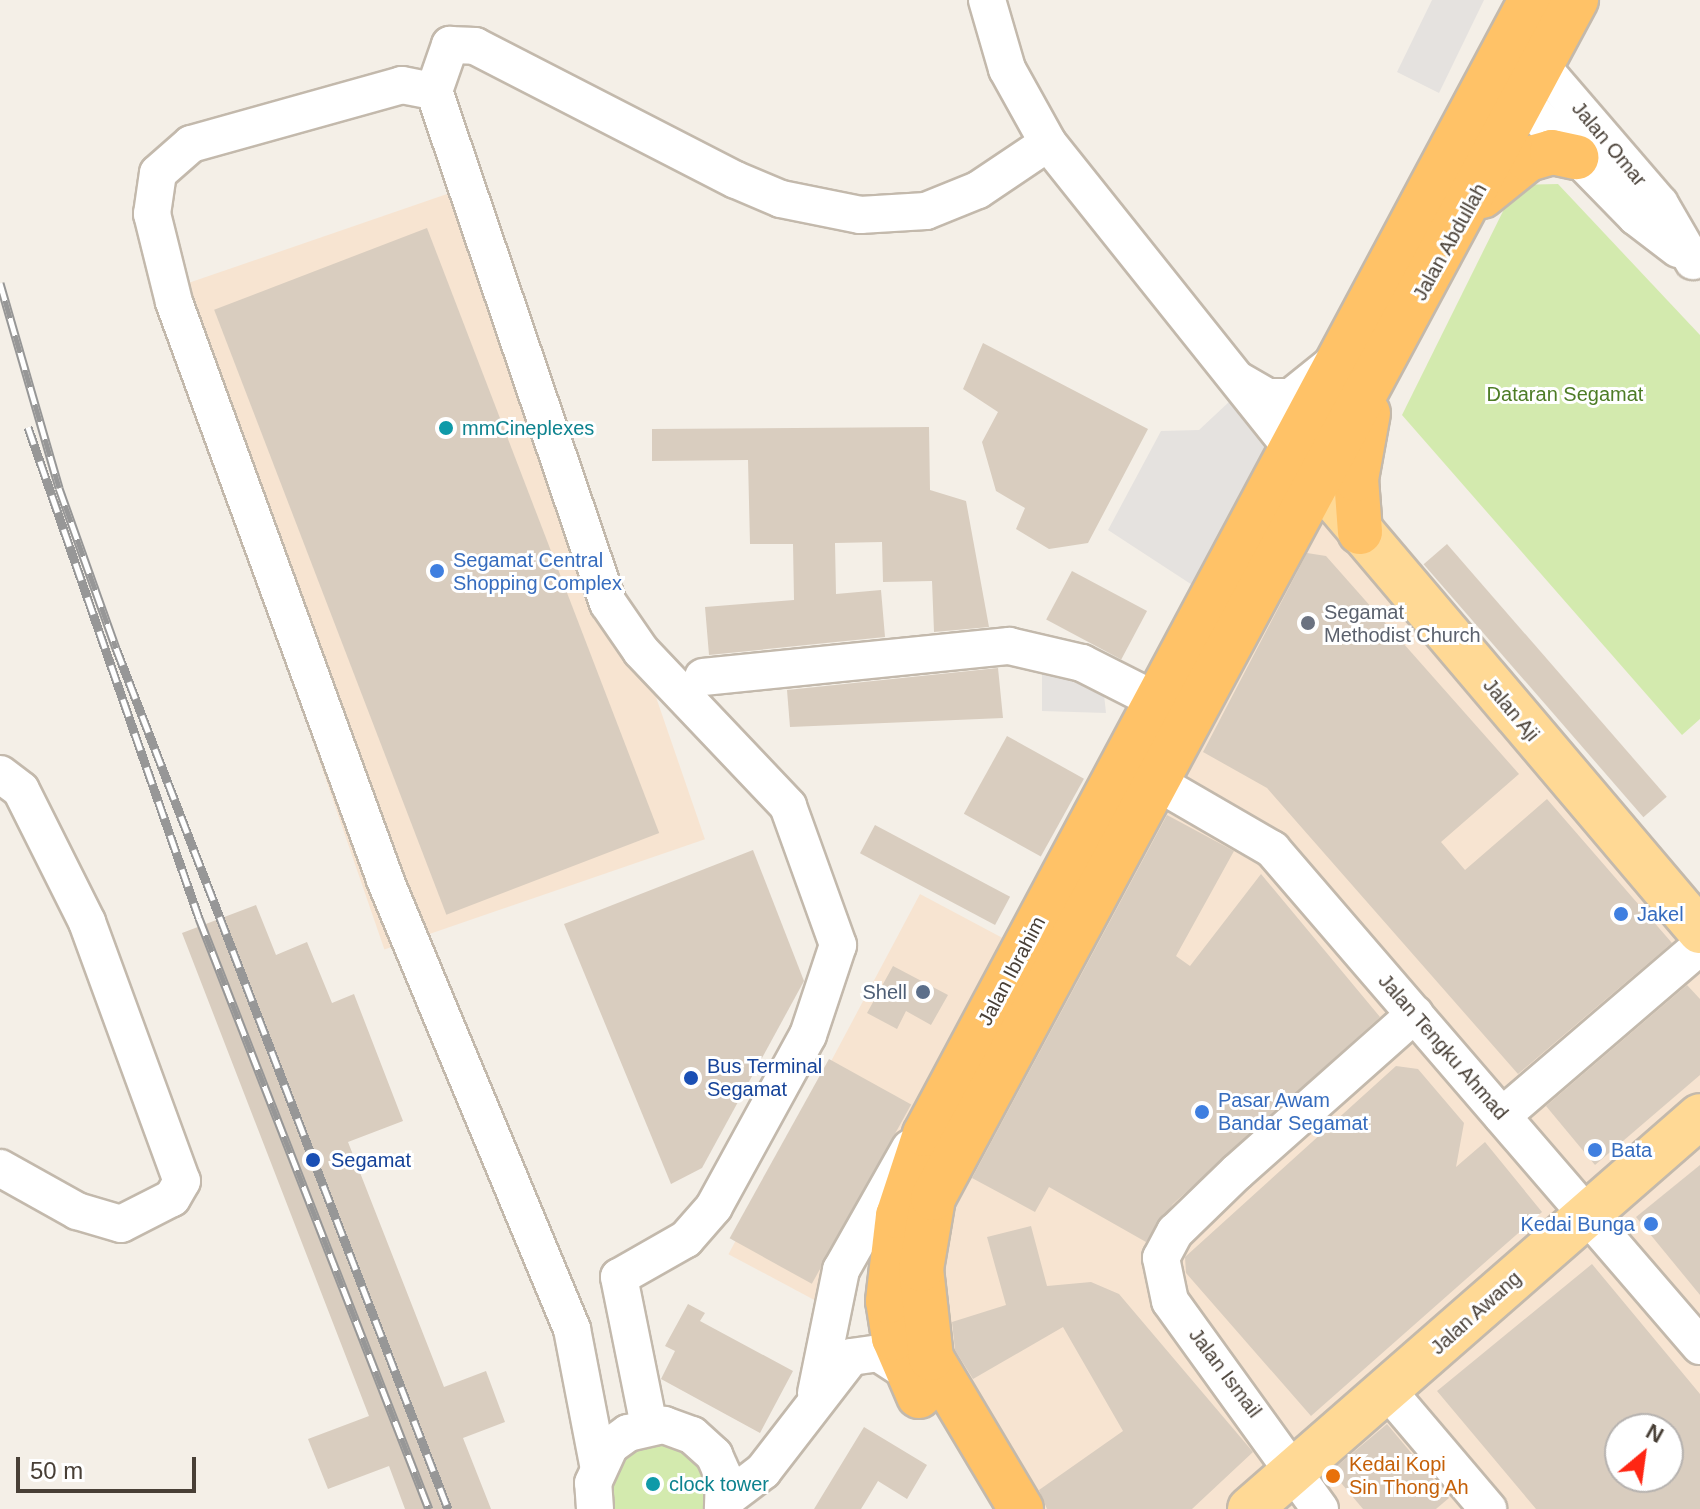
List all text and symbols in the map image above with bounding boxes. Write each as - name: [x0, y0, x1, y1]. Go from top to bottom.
- street label: Jalan Omar: [1567, 97, 1651, 191]
- street label: Jalan Abdullah: [1408, 179, 1492, 305]
- park label: Dataran Segamat: [1487, 382, 1643, 406]
- place label: mmCineplexes: [462, 416, 594, 440]
- marker: mmCineplexes: [437, 419, 455, 437]
- place label: Segamat Central Shopping Complex: [453, 548, 622, 595]
- marker: Segamat Central Shopping Complex: [428, 562, 446, 580]
- place label: Segamat Methodist Church: [1324, 600, 1481, 647]
- marker: Segamat Methodist Church: [1299, 614, 1317, 632]
- street label: Jalan Aji: [1478, 673, 1544, 747]
- place label: Jakel: [1637, 902, 1684, 926]
- marker: Jakel: [1612, 905, 1630, 923]
- street label: Jalan Ibrahim: [973, 912, 1051, 1030]
- street label: Jalan Tengku Ahmad: [1373, 969, 1513, 1125]
- place label: Shell: [863, 980, 907, 1004]
- marker: Shell: [914, 983, 932, 1001]
- place label: Bus Terminal Segamat: [707, 1054, 823, 1101]
- marker: Bus Terminal Segamat: [682, 1069, 700, 1087]
- place label: Pasar Awam Bandar Segamat: [1218, 1088, 1368, 1135]
- marker: Pasar Awam Bandar Segamat: [1193, 1103, 1211, 1121]
- place label: Bata: [1611, 1138, 1652, 1162]
- marker: Bata: [1586, 1141, 1604, 1159]
- place label: Segamat: [331, 1148, 411, 1172]
- marker: Segamat: [302, 1149, 324, 1171]
- place label: Kedai Bunga: [1520, 1212, 1635, 1236]
- marker: Kedai Bunga: [1642, 1215, 1660, 1233]
- street label: Jalan Awang: [1426, 1266, 1526, 1360]
- street label: Jalan Ismail: [1184, 1324, 1266, 1422]
- north arrow: [1604, 1413, 1684, 1493]
- text: N: [1642, 1419, 1668, 1448]
- scale bar: [20, 1441, 200, 1491]
- place label: Kedai Kopi Sin Thong Ah: [1349, 1452, 1470, 1499]
- text: 50 m: [30, 1457, 83, 1484]
- marker: Kedai Kopi Sin Thong Ah: [1324, 1467, 1342, 1485]
- place label: clock tower: [669, 1472, 769, 1496]
- marker: clock tower: [644, 1475, 662, 1493]

